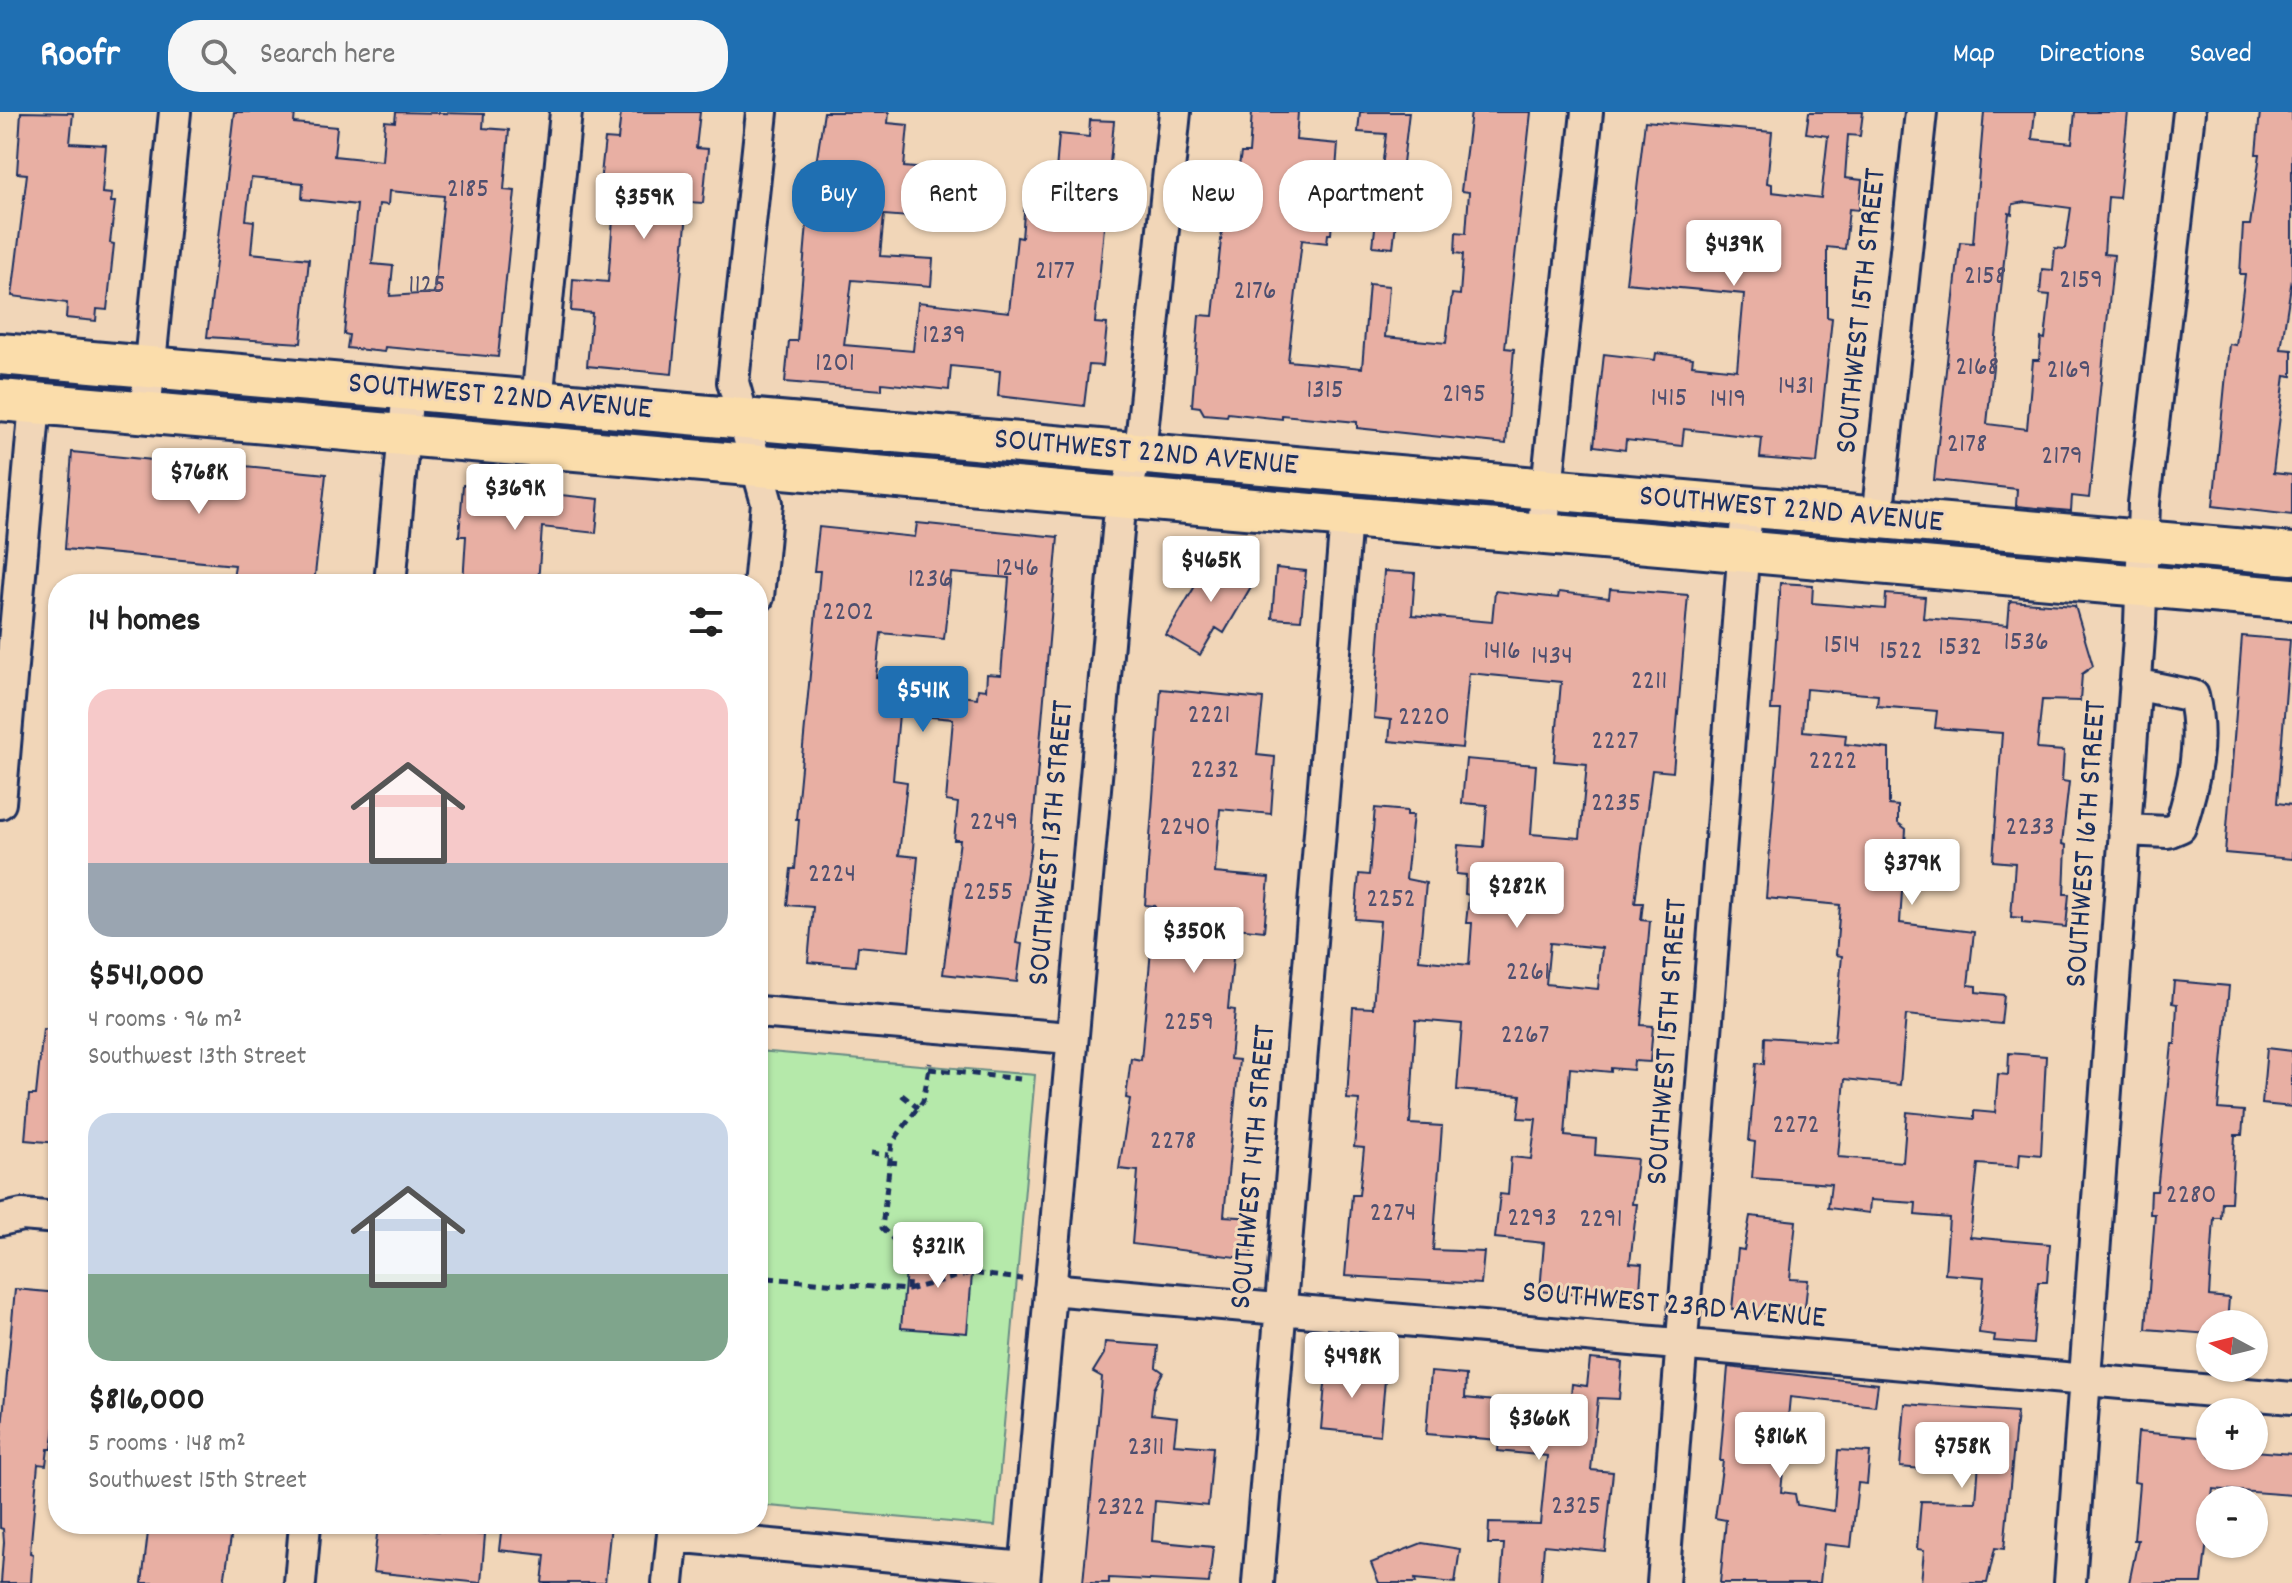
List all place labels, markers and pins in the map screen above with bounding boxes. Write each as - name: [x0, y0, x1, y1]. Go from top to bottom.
- pin: $359K: [588, 173, 700, 241]
- pin: $439K: [1678, 220, 1790, 288]
- pin: $768K: [143, 448, 255, 516]
- pin: $369K: [459, 464, 571, 532]
- pin: $465K: [1155, 536, 1267, 604]
- pin: $541K: [867, 666, 979, 734]
- pin: $379K: [1856, 839, 1968, 907]
- pin: $282K: [1461, 862, 1573, 930]
- pin: $350K: [1138, 907, 1250, 975]
- pin: $321K: [882, 1222, 994, 1290]
- pin: $498K: [1296, 1332, 1408, 1400]
- pin: $366K: [1483, 1394, 1595, 1462]
- pin: $816K: [1724, 1412, 1836, 1480]
- pin: $758K: [1906, 1422, 2018, 1490]

